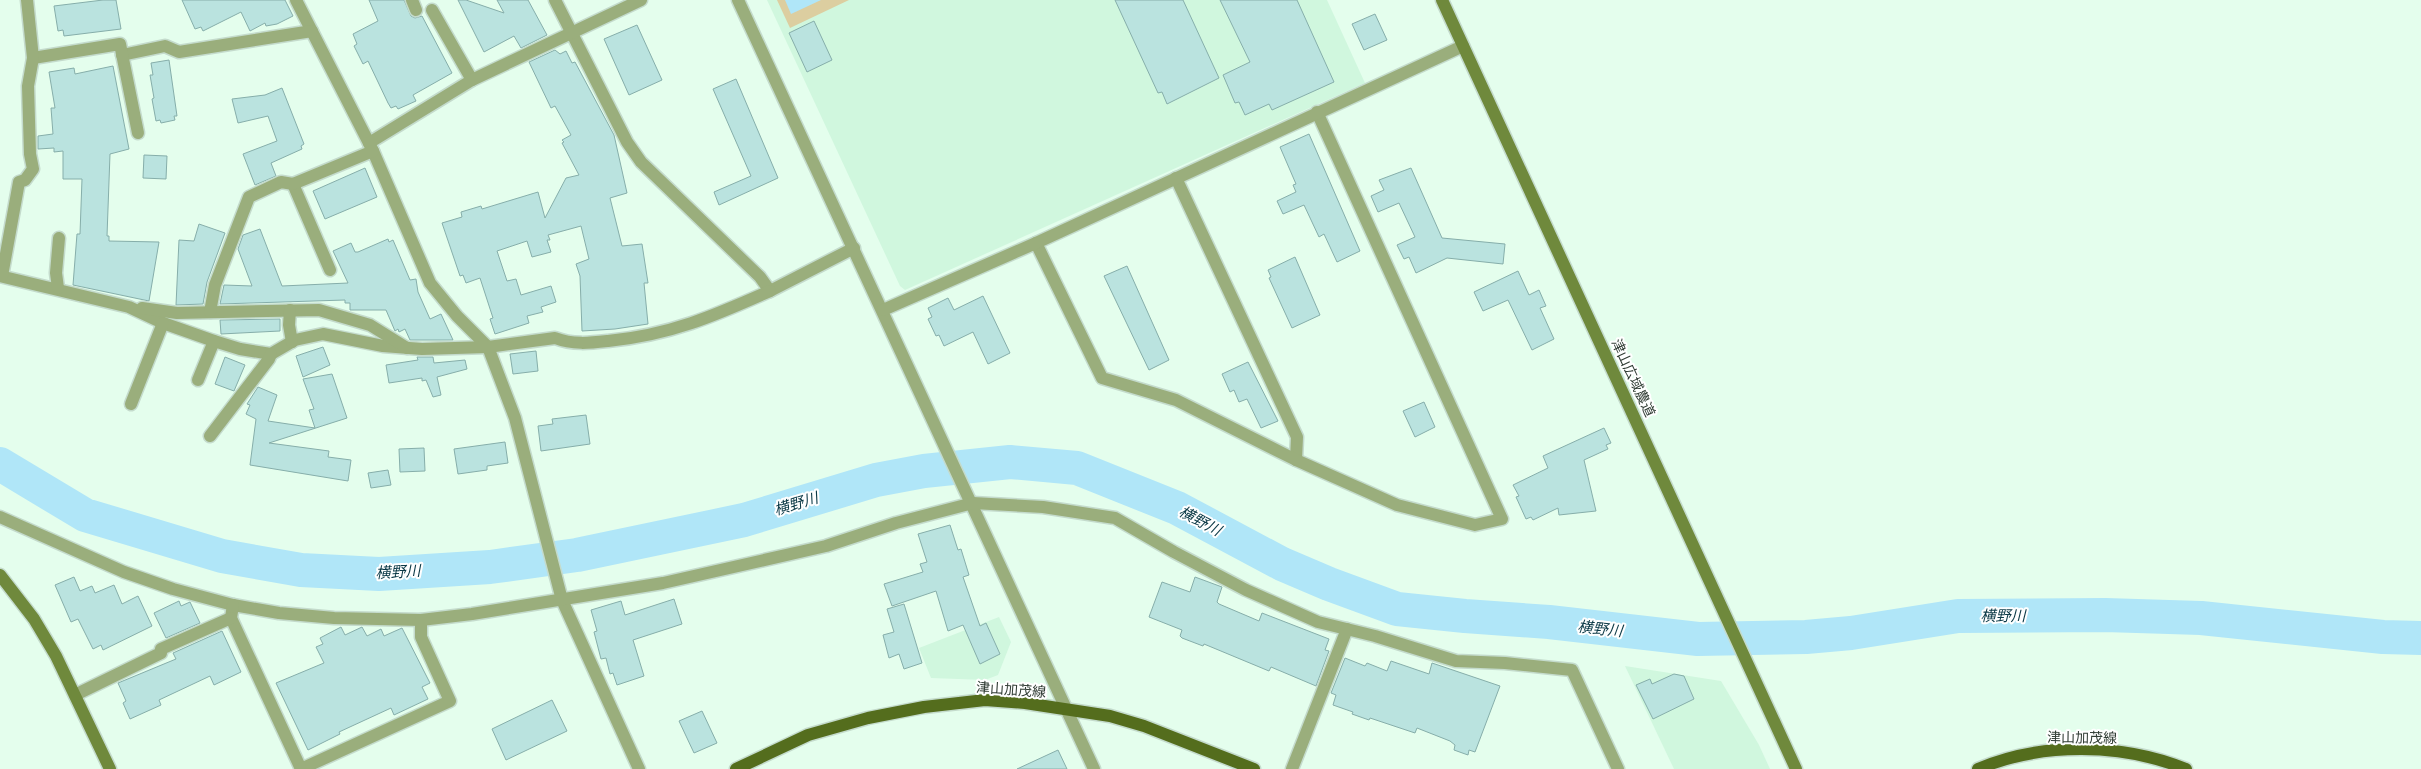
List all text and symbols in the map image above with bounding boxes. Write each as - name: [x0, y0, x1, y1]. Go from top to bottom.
- street label: 津山広域農道: [1608, 336, 1658, 420]
- water label: 横野川: [772, 488, 822, 519]
- water label: 横野川: [1176, 502, 1226, 540]
- water label: 横野川: [375, 562, 423, 582]
- water label: 横野川: [1980, 607, 2027, 625]
- water label: 横野川: [1577, 618, 1625, 641]
- street label: 津山加茂線: [975, 679, 1047, 701]
- street label: 津山加茂線: [2047, 729, 2117, 747]

